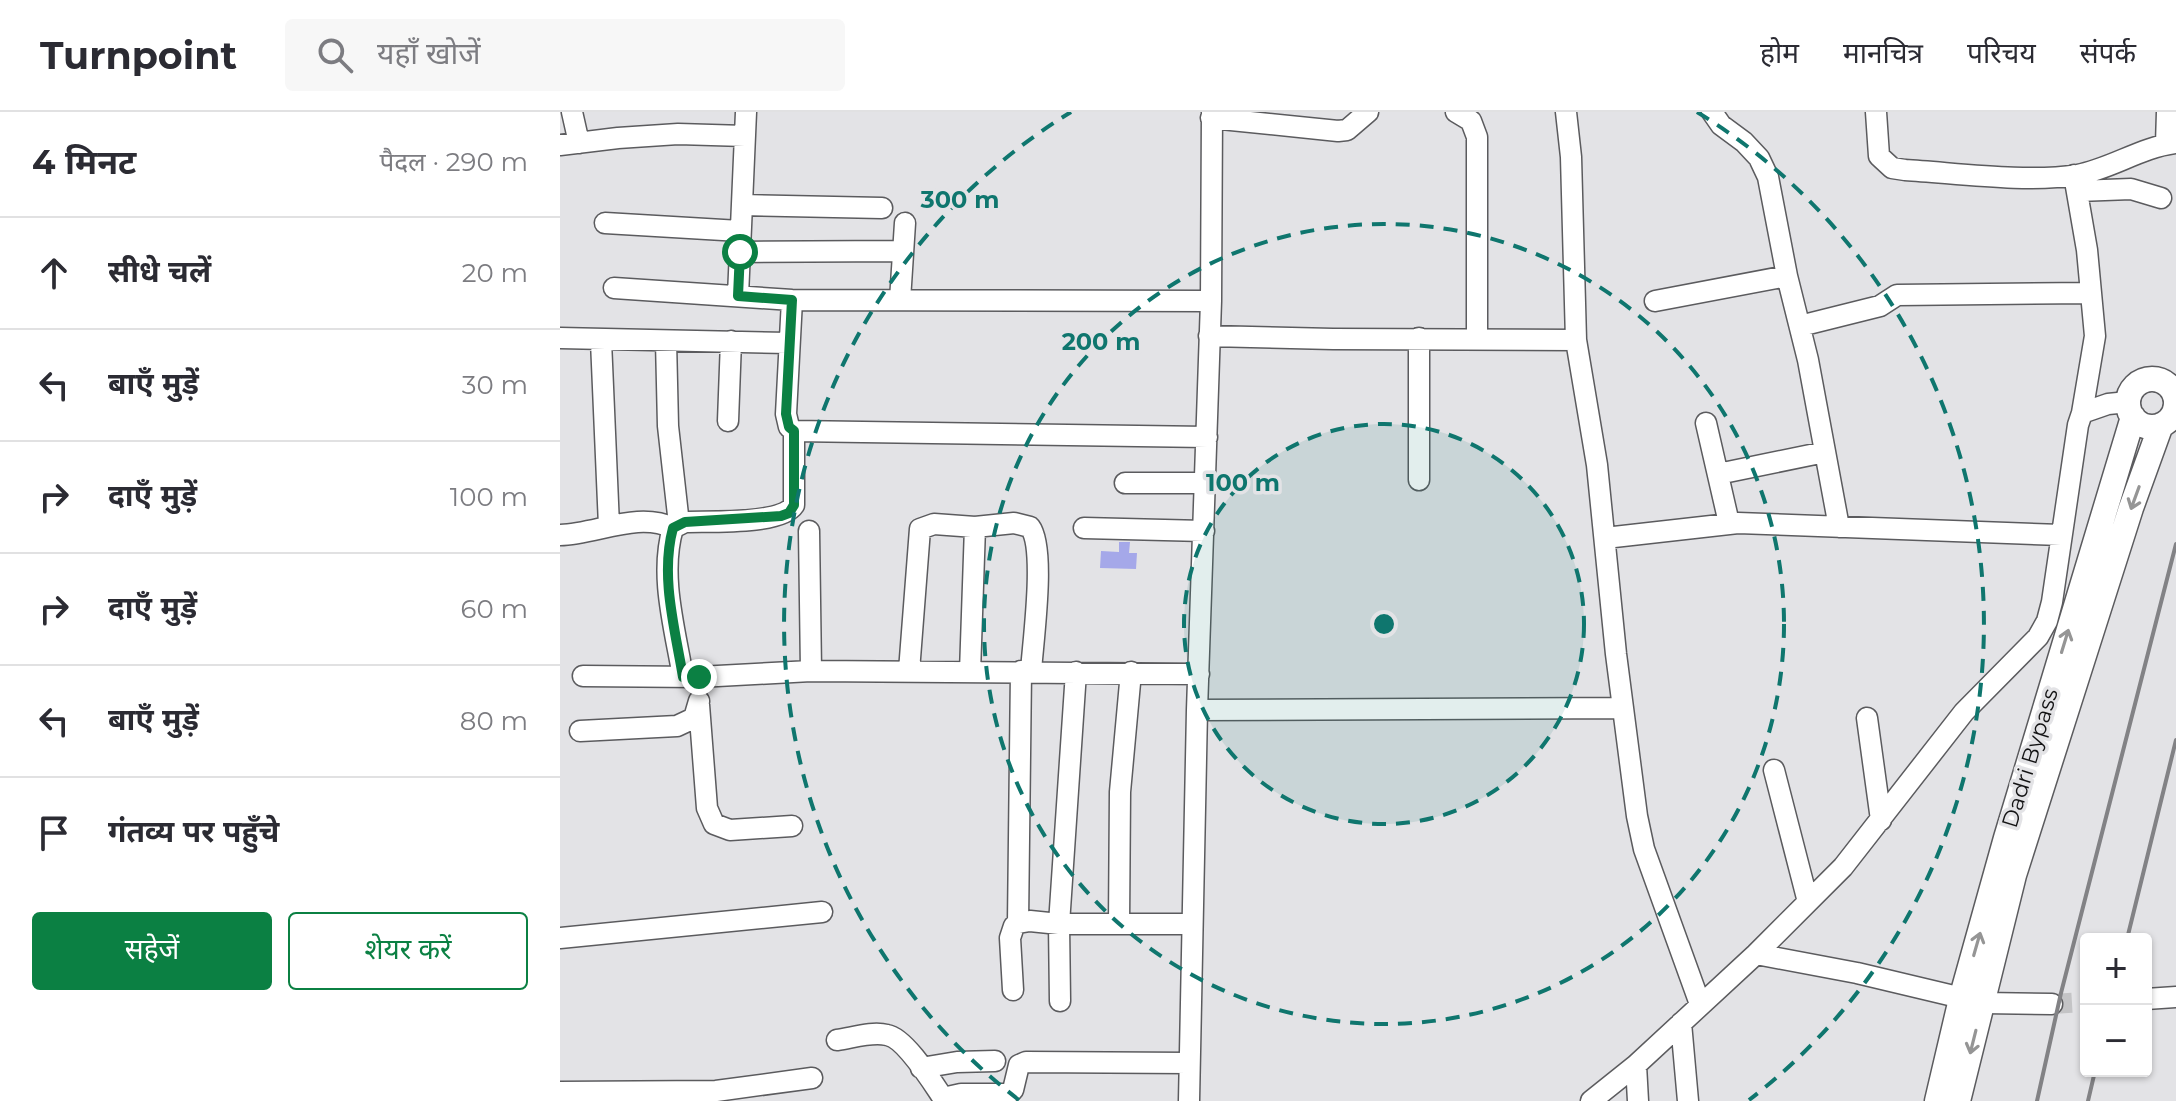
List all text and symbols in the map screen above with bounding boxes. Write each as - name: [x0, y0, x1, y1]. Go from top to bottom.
- search box: [285, 19, 845, 91]
- text: Turnpoint: [40, 32, 237, 79]
- icon: search: [313, 33, 357, 77]
- text: यहाँ खोजें: [377, 35, 481, 72]
- text: होम: [1760, 36, 1799, 70]
- text: मानचित्र: [1843, 36, 1923, 70]
- text: परिचय: [1967, 36, 2036, 70]
- text: संपर्क: [2080, 36, 2136, 70]
- text: 4 मिनट: [32, 141, 136, 183]
- text: पैदल · 290 m: [379, 146, 528, 178]
- text: 300 m: [920, 185, 999, 214]
- route start: [722, 234, 758, 270]
- icon: ahead: [32, 251, 76, 295]
- text: सीधे चलें: [108, 253, 211, 290]
- text: 20 m: [462, 257, 528, 289]
- text: 200 m: [1062, 327, 1140, 356]
- icon: left: [32, 363, 76, 407]
- text: बाएँ मुड़ें: [108, 365, 199, 402]
- text: 30 m: [462, 369, 528, 401]
- text: 100 m: [1206, 468, 1280, 497]
- icon: right: [32, 475, 76, 519]
- text: दाएँ मुड़ें: [108, 477, 197, 514]
- text: 100 m: [450, 481, 528, 513]
- one-way arrow: [2126, 485, 2141, 510]
- icon: right: [32, 587, 76, 631]
- text: दाएँ मुड़ें: [108, 589, 197, 626]
- text: 60 m: [461, 593, 528, 625]
- centre of rings: [1370, 610, 1398, 638]
- one-way arrow: [2058, 628, 2073, 654]
- route end: [681, 659, 717, 695]
- street label: Dadri Bypass: [1996, 685, 2064, 831]
- icon: left: [32, 699, 76, 743]
- text: बाएँ मुड़ें: [108, 701, 199, 738]
- text: 80 m: [460, 705, 528, 737]
- icon: arrive: [32, 811, 76, 855]
- text: गंतव्य पर पहुँचे: [108, 813, 279, 850]
- button: सहेजें: [32, 912, 272, 990]
- button: शेयर करें: [288, 912, 528, 990]
- one-way arrow: [1970, 931, 1985, 957]
- map controls: [2080, 933, 2152, 1077]
- button: +: [2080, 933, 2152, 1005]
- button: −: [2080, 1005, 2152, 1077]
- one-way arrow: [1964, 1029, 1979, 1055]

